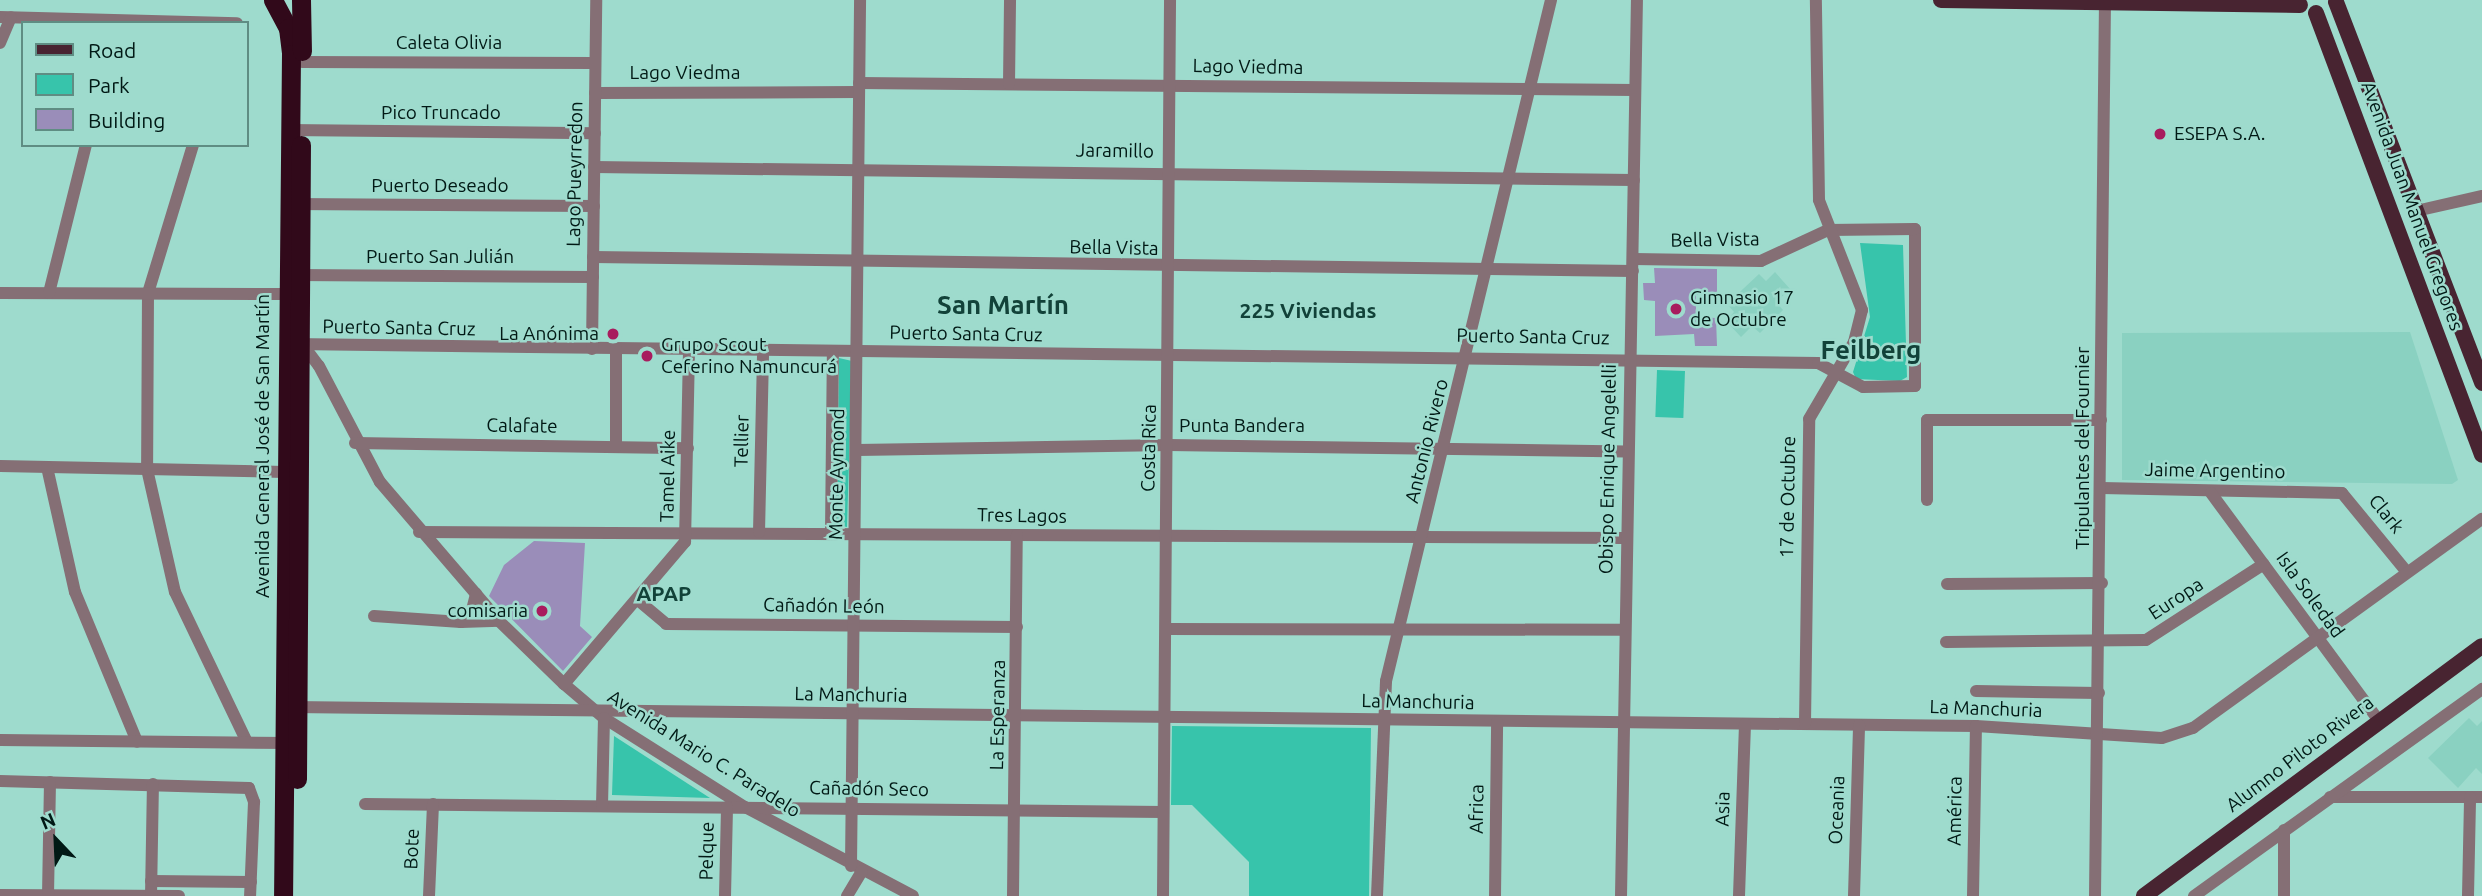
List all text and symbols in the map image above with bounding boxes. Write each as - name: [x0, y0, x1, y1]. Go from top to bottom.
- legend: [21, 21, 248, 147]
- street label: Caleta Olivia: [396, 32, 502, 54]
- text: Road: [88, 38, 136, 62]
- street label: Lago Viedma: [1192, 55, 1304, 79]
- street label: Lago Viedma: [630, 62, 740, 84]
- text: Park: [88, 73, 130, 97]
- street label: Avenida Juan Manuel Gregores: [2356, 78, 2468, 334]
- street label: Lago Pueyrredon: [562, 101, 588, 247]
- street label: Pico Truncado: [381, 102, 501, 124]
- text: Building: [88, 108, 165, 132]
- place label: ESEPA S.A.: [2174, 123, 2265, 145]
- marker: ESEPA S.A.: [2152, 126, 2168, 142]
- street label: Jaramillo: [1076, 139, 1154, 163]
- street label: Puerto Deseado: [371, 175, 509, 197]
- street label: Bella Vista: [1670, 228, 1760, 252]
- street label: Bella Vista: [1069, 236, 1159, 260]
- street label: Puerto San Julián: [366, 246, 514, 268]
- place label: Gimnasio 17 de Octubre: [1690, 287, 1794, 331]
- district label: San Martín: [937, 289, 1069, 321]
- street label: Avenida General José de San Martín: [252, 294, 274, 598]
- district label: 225 Viviendas: [1240, 297, 1376, 323]
- marker: Gimnasio 17 de Octubre: [1668, 301, 1684, 317]
- street label: Puerto Santa Cruz: [322, 315, 476, 341]
- street label: Puerto Santa Cruz: [889, 321, 1043, 347]
- place label: La Anónima: [499, 323, 599, 345]
- street label: Puerto Santa Cruz: [1456, 324, 1610, 350]
- marker: La Anónima: [605, 326, 621, 342]
- place label: Grupo Scout Ceferino Namuncurá: [661, 334, 837, 378]
- district label: Feilberg: [1821, 334, 1921, 366]
- street label: Tripulantes del Fournier: [2072, 346, 2094, 550]
- marker: Grupo Scout Ceferino Namuncurá: [639, 348, 655, 364]
- street label: Obispo Enrique Angelelli: [1595, 364, 1621, 574]
- street label: Antonio Rivero: [1401, 377, 1453, 505]
- street label: Costa Rica: [1137, 404, 1161, 492]
- street label: Monte Aymond: [824, 408, 850, 540]
- street label: Calafate: [486, 414, 558, 438]
- street label: Tellier: [730, 415, 754, 467]
- street label: Punta Bandera: [1179, 415, 1305, 437]
- street label: Tamel Aike: [656, 430, 680, 522]
- street label: 17 de Octubre: [1776, 436, 1800, 558]
- street label: Jaime Argentino: [2144, 458, 2286, 484]
- street label: Clark: [2364, 490, 2408, 538]
- street label: Tres Lagos: [977, 504, 1067, 528]
- street label: Isla Soledad: [2271, 548, 2349, 642]
- street label: Europa: [2144, 573, 2208, 625]
- district label: APAP: [637, 580, 691, 606]
- street label: Cañadón León: [763, 594, 885, 618]
- place label: comisaria: [447, 600, 528, 622]
- marker: comisaria: [534, 603, 550, 619]
- street label: La Esperanza: [986, 660, 1010, 770]
- street label: La Manchuria: [794, 683, 908, 707]
- street label: Avenida Mario C. Paradelo: [603, 685, 805, 823]
- street label: La Manchuria: [1361, 690, 1475, 714]
- street label: Alumno Piloto Rivera: [2222, 691, 2378, 817]
- street label: La Manchuria: [1929, 696, 2043, 722]
- street label: Oceania: [1824, 775, 1850, 845]
- street label: América: [1943, 776, 1967, 846]
- street label: Cañadón Seco: [809, 777, 929, 801]
- street label: Africa: [1465, 784, 1489, 834]
- street label: Asia: [1711, 791, 1735, 827]
- north arrow: [21, 805, 91, 875]
- text: N: [37, 808, 59, 834]
- street label: Pelque: [695, 821, 719, 881]
- street label: Bote: [400, 828, 424, 870]

